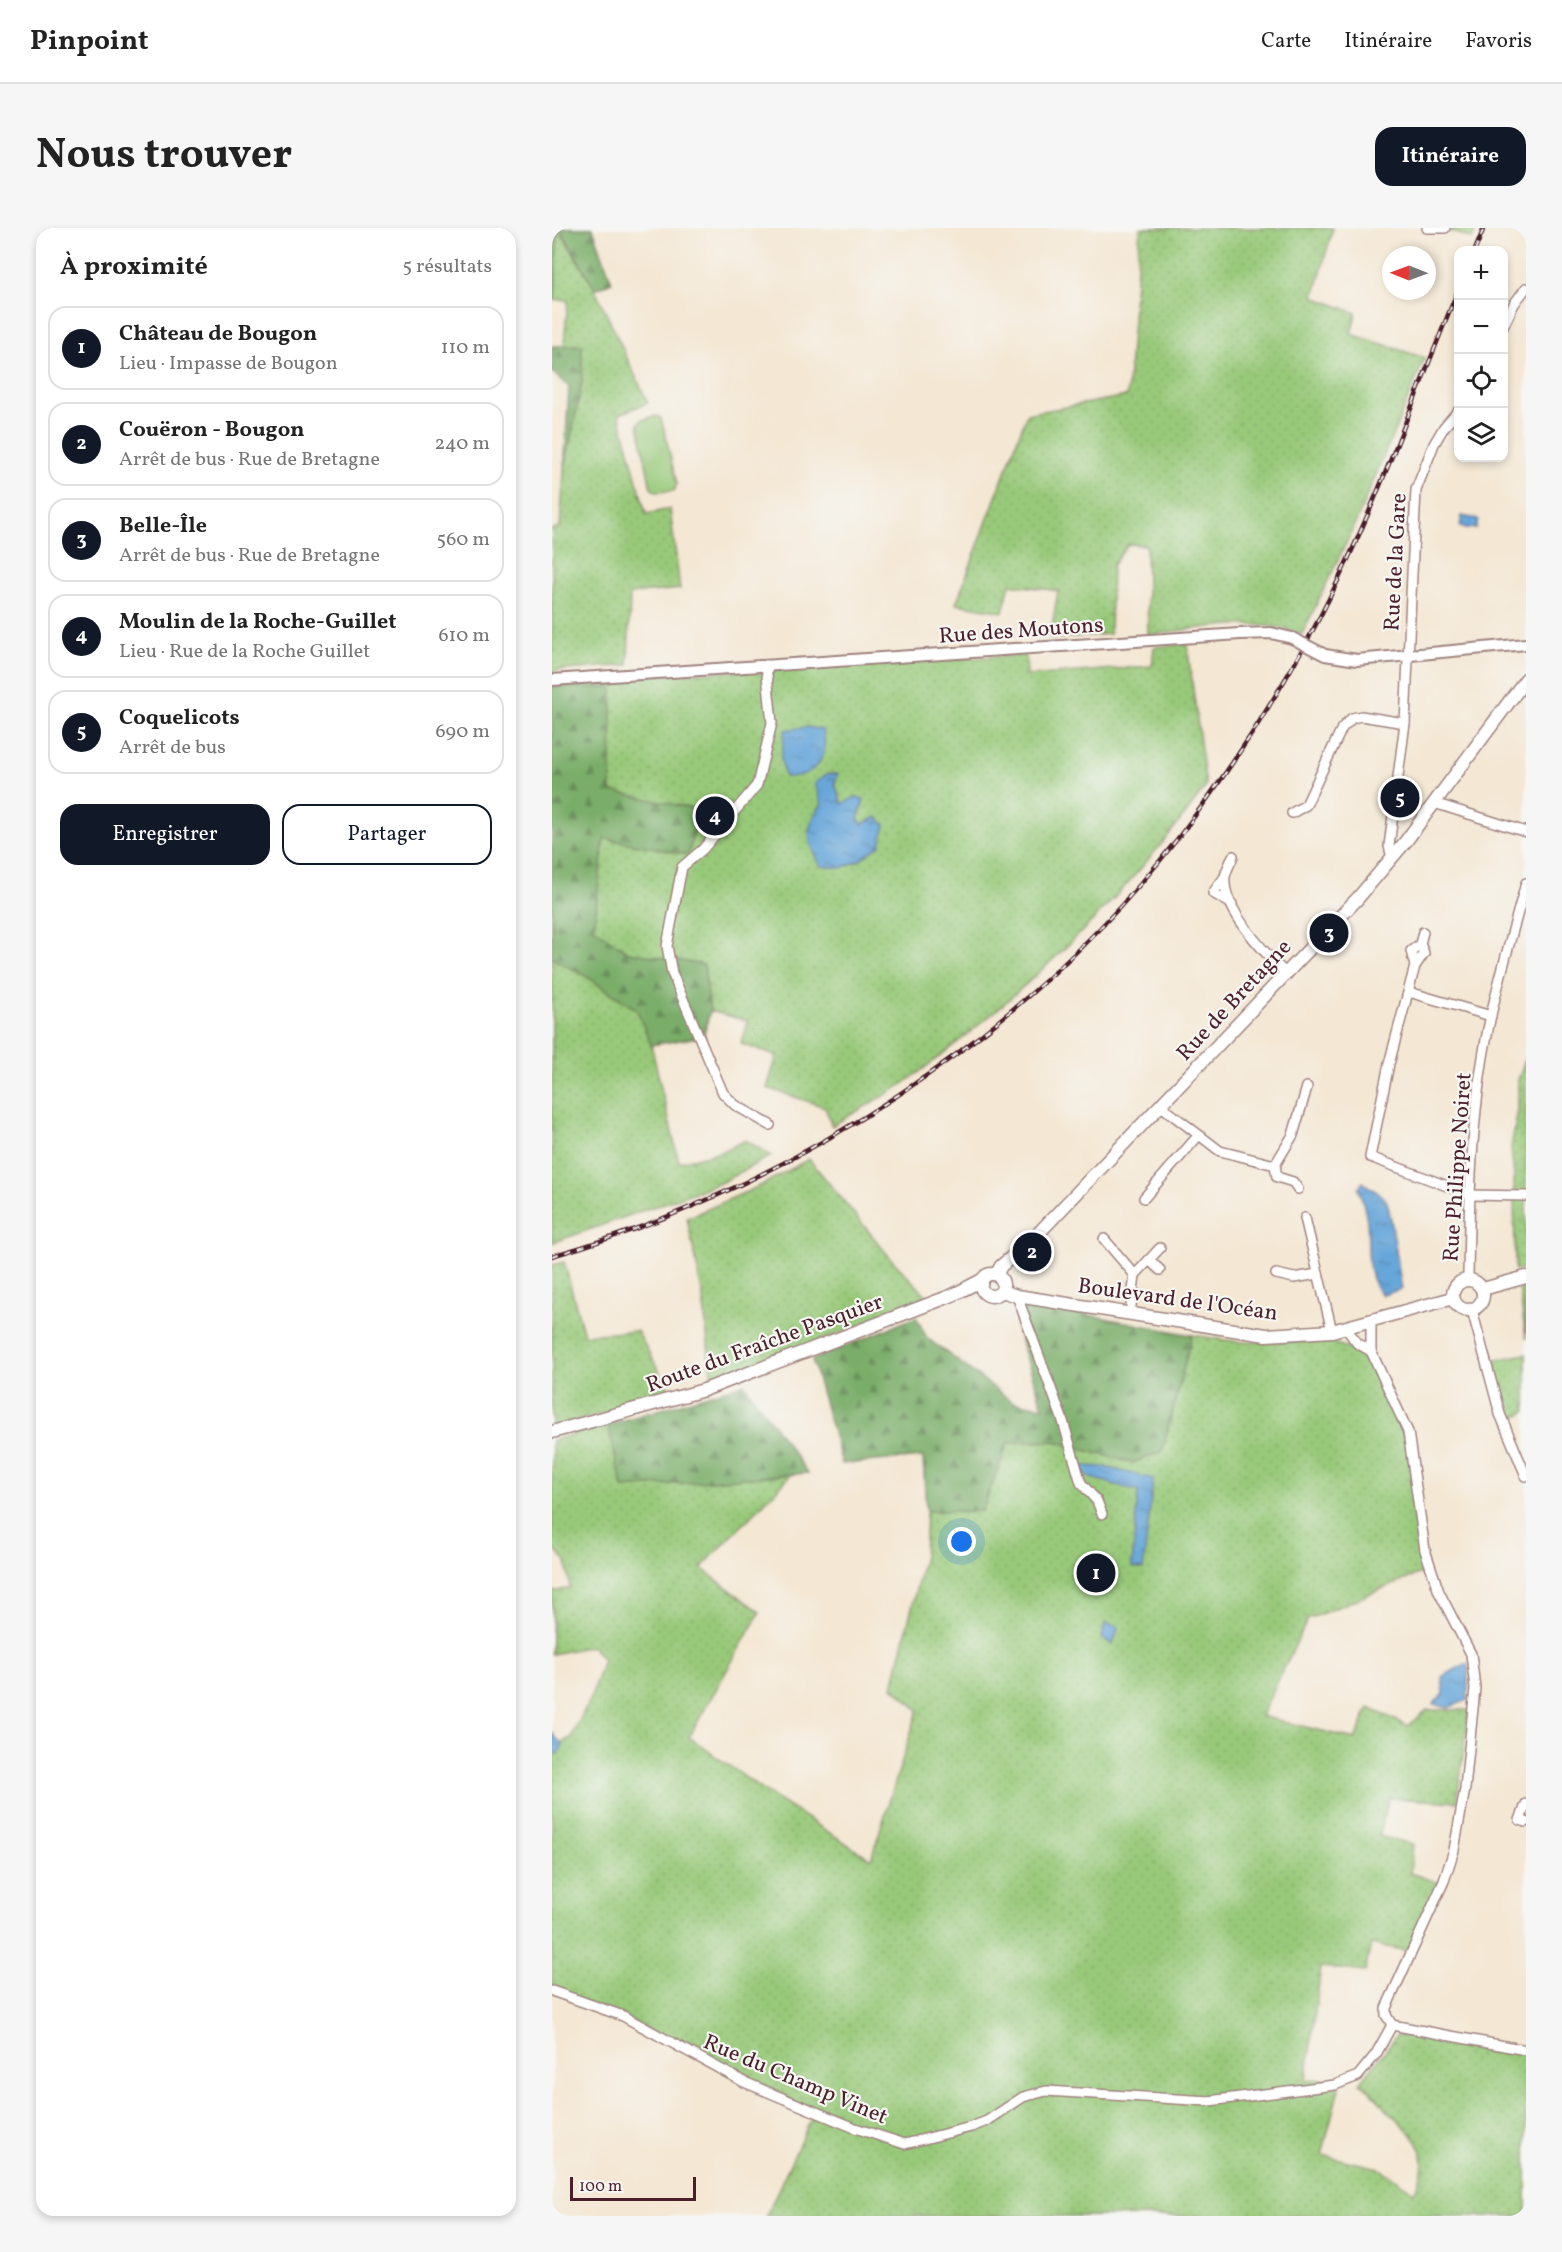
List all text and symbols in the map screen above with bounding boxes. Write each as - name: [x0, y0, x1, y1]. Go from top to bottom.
- text: Pinpoint: [30, 22, 148, 61]
- text: Carte: [1261, 27, 1311, 56]
- text: Itinéraire: [1344, 27, 1432, 56]
- text: Favoris: [1465, 27, 1532, 56]
- text: Nous trouver: [36, 127, 292, 186]
- button: Itinéraire: [1375, 127, 1526, 186]
- north arrow: [1382, 246, 1436, 300]
- map controls: [1454, 246, 1508, 462]
- button: +: [1454, 246, 1508, 300]
- text: À proximité: [60, 249, 208, 285]
- text: 5 résultats: [402, 253, 492, 281]
- button: −: [1454, 300, 1508, 354]
- text: Château de Bougon: [119, 319, 317, 350]
- text: 1: [77, 334, 86, 362]
- text: 110 m: [441, 334, 490, 362]
- text: Lieu · Impasse de Bougon: [119, 350, 338, 378]
- button: locate: [1454, 354, 1508, 408]
- button: layers: [1454, 408, 1508, 462]
- text: Couëron - Bougon: [119, 415, 305, 446]
- text: 2: [76, 430, 87, 458]
- text: 240 m: [435, 430, 490, 458]
- text: Arrêt de bus · Rue de Bretagne: [119, 446, 380, 474]
- street label: Rue de la Gare: [1377, 492, 1416, 632]
- text: Belle-Île: [119, 511, 207, 542]
- text: 3: [76, 526, 87, 554]
- text: 560 m: [437, 526, 490, 554]
- text: Arrêt de bus · Rue de Bretagne: [119, 542, 380, 570]
- text: Moulin de la Roche-Guillet: [119, 607, 397, 638]
- street label: Rue des Moutons: [938, 610, 1104, 653]
- text: 4: [75, 622, 88, 650]
- text: 610 m: [438, 622, 490, 650]
- text: Lieu · Rue de la Roche Guillet: [119, 638, 370, 666]
- text: Coquelicots: [119, 703, 240, 734]
- text: 5: [77, 718, 86, 746]
- text: 690 m: [435, 718, 490, 746]
- text: Arrêt de bus: [119, 734, 226, 762]
- pin: 5: [1380, 776, 1420, 820]
- pin: 4: [696, 794, 734, 838]
- button: Enregistrer: [60, 804, 270, 865]
- button: Partager: [282, 804, 492, 865]
- pin: 3: [1310, 910, 1348, 956]
- street label: Rue de Bretagne: [1170, 933, 1299, 1068]
- street label: Rue Philippe Noiret: [1436, 1071, 1481, 1263]
- pin: 2: [1012, 1230, 1052, 1274]
- street label: Boulevard de l'Océan: [1076, 1271, 1280, 1330]
- street label: Route du Fraîche Pasquier: [642, 1287, 888, 1402]
- your location: [947, 1527, 976, 1556]
- pin: 1: [1076, 1550, 1116, 1596]
- street label: Rue du Champ Vinet: [698, 2027, 892, 2133]
- scale bar: [570, 2174, 696, 2202]
- text: 100 m: [579, 2176, 622, 2198]

